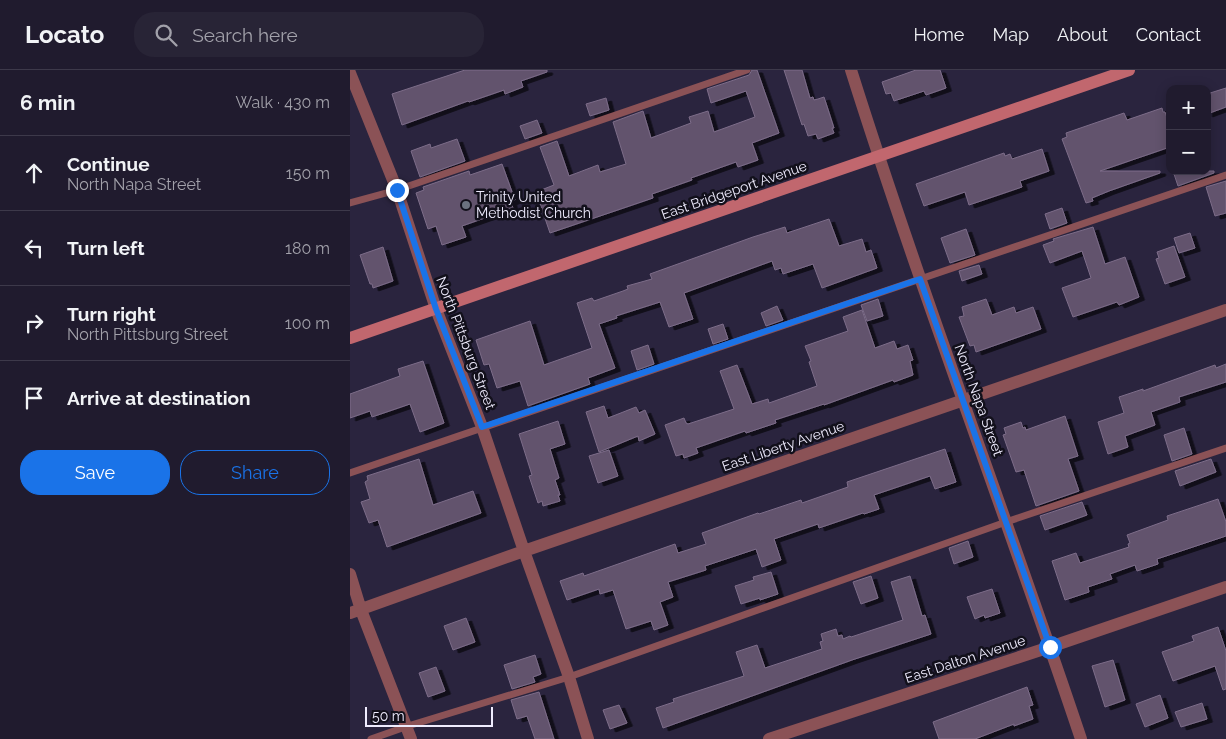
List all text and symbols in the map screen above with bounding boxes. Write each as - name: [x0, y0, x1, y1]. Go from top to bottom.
- search box: [134, 12, 484, 57]
- text: Locato: [25, 20, 104, 49]
- icon: search: [152, 21, 180, 49]
- text: Search here: [192, 24, 298, 46]
- text: Home: [913, 24, 964, 45]
- text: Map: [992, 24, 1029, 45]
- text: About: [1057, 24, 1108, 45]
- text: Contact: [1136, 24, 1201, 45]
- map controls: [1166, 85, 1211, 175]
- button: +: [1166, 85, 1211, 130]
- text: 6 min: [20, 90, 75, 115]
- text: Walk · 430 m: [236, 93, 330, 112]
- button: −: [1166, 130, 1211, 175]
- text: Continue: [67, 153, 150, 175]
- street label: East Bridgeport Avenue: [659, 158, 809, 222]
- icon: ahead: [20, 159, 48, 187]
- text: 150 m: [286, 164, 330, 183]
- text: North Napa Street: [67, 175, 201, 194]
- route end: [386, 179, 409, 202]
- place label: Trinity United Methodist Church: [476, 189, 591, 221]
- marker: Trinity United Methodist Church: [460, 199, 472, 211]
- icon: left: [20, 234, 48, 262]
- text: Turn left: [67, 237, 144, 259]
- text: 180 m: [285, 239, 330, 258]
- street label: North Pittsburg Street: [433, 274, 499, 412]
- text: Turn right: [67, 303, 156, 325]
- icon: right: [20, 309, 48, 337]
- text: 100 m: [285, 314, 330, 333]
- text: North Pittsburg Street: [67, 325, 228, 344]
- street label: North Napa Street: [951, 342, 1007, 458]
- icon: arrive: [20, 384, 48, 412]
- text: Arrive at destination: [67, 387, 251, 409]
- street label: East Liberty Avenue: [720, 418, 846, 474]
- button: Save: [20, 450, 170, 495]
- button: Share: [180, 450, 330, 495]
- street label: East Dalton Avenue: [903, 632, 1027, 686]
- route start: [1039, 636, 1062, 659]
- scale bar: [365, 704, 492, 727]
- text: 50 m: [372, 708, 405, 724]

